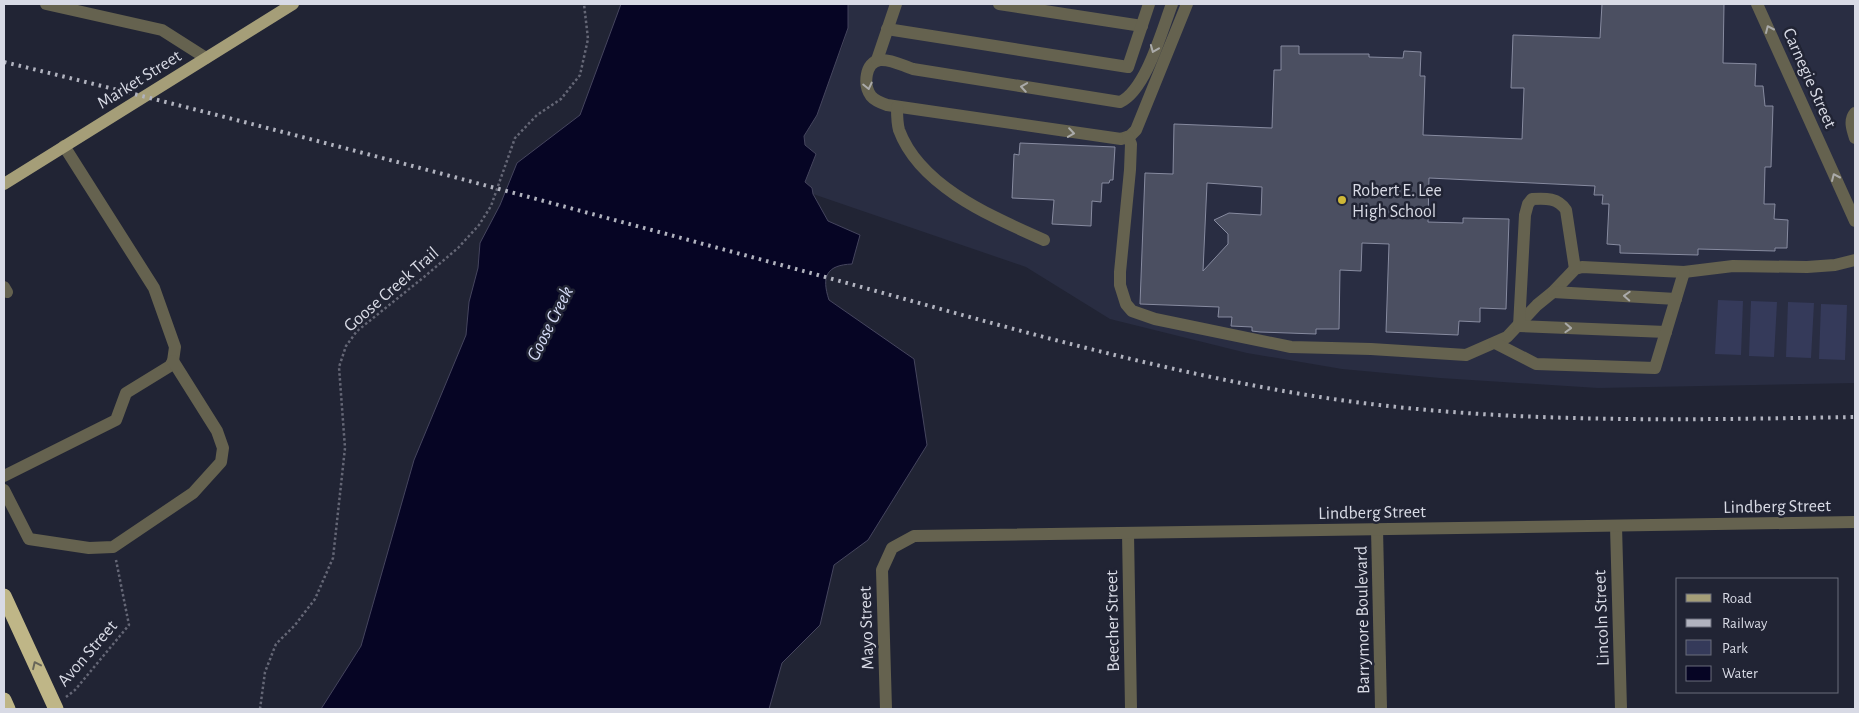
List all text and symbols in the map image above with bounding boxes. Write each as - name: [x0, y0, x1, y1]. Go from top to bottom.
- one-way arrow: [1764, 25, 1775, 34]
- street label: Carnegie Street: [1779, 26, 1839, 131]
- one-way arrow: [1150, 44, 1161, 53]
- street label: Market Street: [94, 47, 185, 113]
- one-way arrow: [862, 82, 873, 91]
- one-way arrow: [1019, 82, 1028, 92]
- one-way arrow: [1066, 128, 1075, 138]
- one-way arrow: [1831, 173, 1842, 182]
- place label: Robert E. Lee High School: [1352, 182, 1442, 221]
- marker: Robert E. Lee High School: [1336, 194, 1348, 206]
- street label: Goose Creek Trail: [341, 244, 442, 336]
- water label: Goose Creek: [524, 283, 577, 364]
- one-way arrow: [1623, 291, 1631, 302]
- one-way arrow: [1564, 323, 1572, 333]
- street label: Lindberg Street: [1723, 497, 1831, 517]
- street label: Lindberg Street: [1318, 503, 1426, 523]
- street label: Barrymore Boulevard: [1353, 546, 1373, 694]
- street label: Lincoln Street: [1591, 569, 1613, 666]
- street label: Beecher Street: [1103, 570, 1123, 672]
- legend: [1676, 578, 1839, 693]
- street label: Mayo Street: [857, 586, 877, 670]
- text: Road: [1722, 591, 1752, 606]
- text: Railway: [1722, 616, 1768, 631]
- street label: Avon Street: [54, 617, 121, 690]
- text: Park: [1722, 641, 1748, 656]
- one-way arrow: [31, 661, 42, 670]
- text: Water: [1722, 666, 1758, 681]

